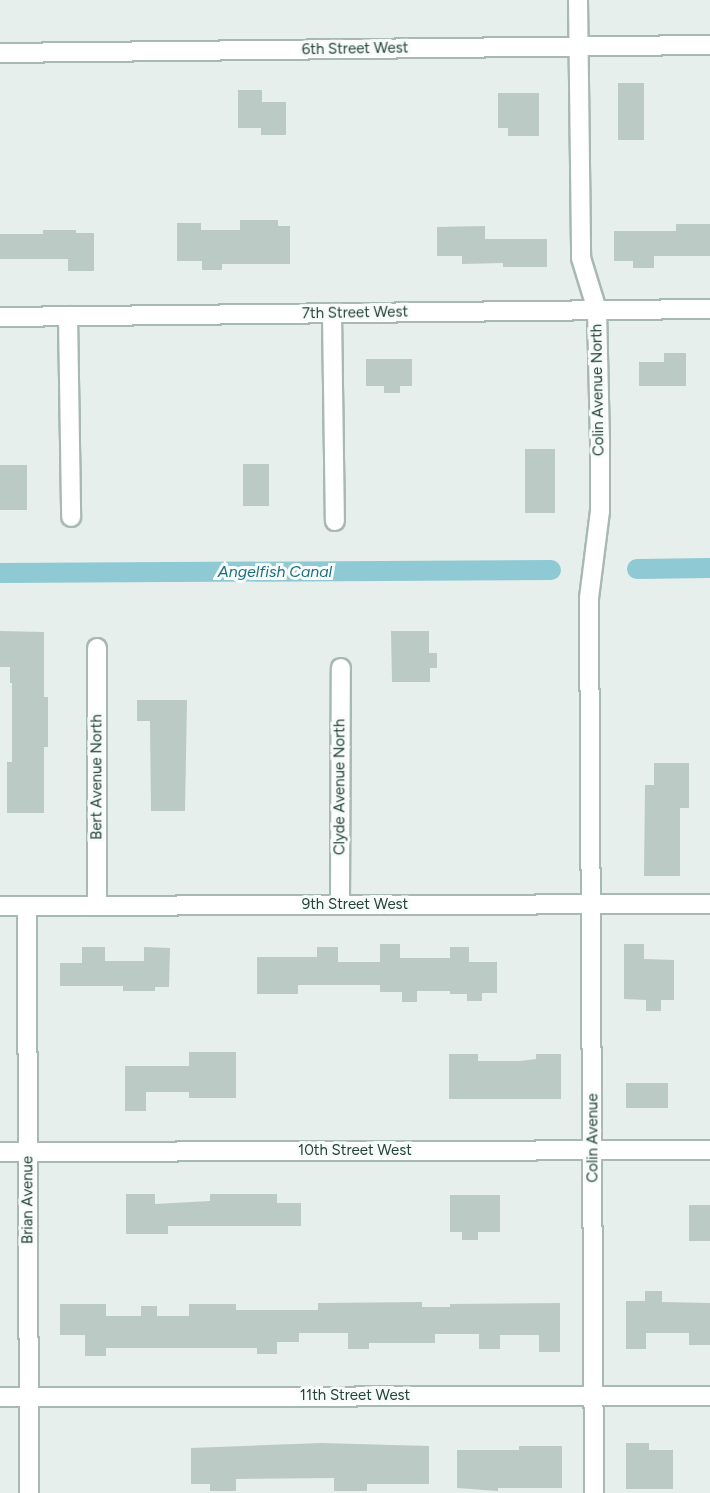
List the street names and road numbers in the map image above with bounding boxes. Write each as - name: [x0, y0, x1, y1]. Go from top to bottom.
- street label: 6th Street West: [302, 39, 408, 59]
- street label: 7th Street West: [302, 303, 408, 323]
- street label: Colin Avenue North: [588, 324, 608, 456]
- street label: Bert Avenue North: [88, 714, 106, 840]
- street label: Clyde Avenue North: [331, 719, 349, 855]
- street label: 9th Street West: [302, 896, 408, 914]
- street label: Colin Avenue: [584, 1093, 602, 1183]
- street label: 10th Street West: [298, 1142, 412, 1160]
- street label: Brian Avenue: [19, 1156, 37, 1244]
- street label: 11th Street West: [300, 1387, 410, 1405]

